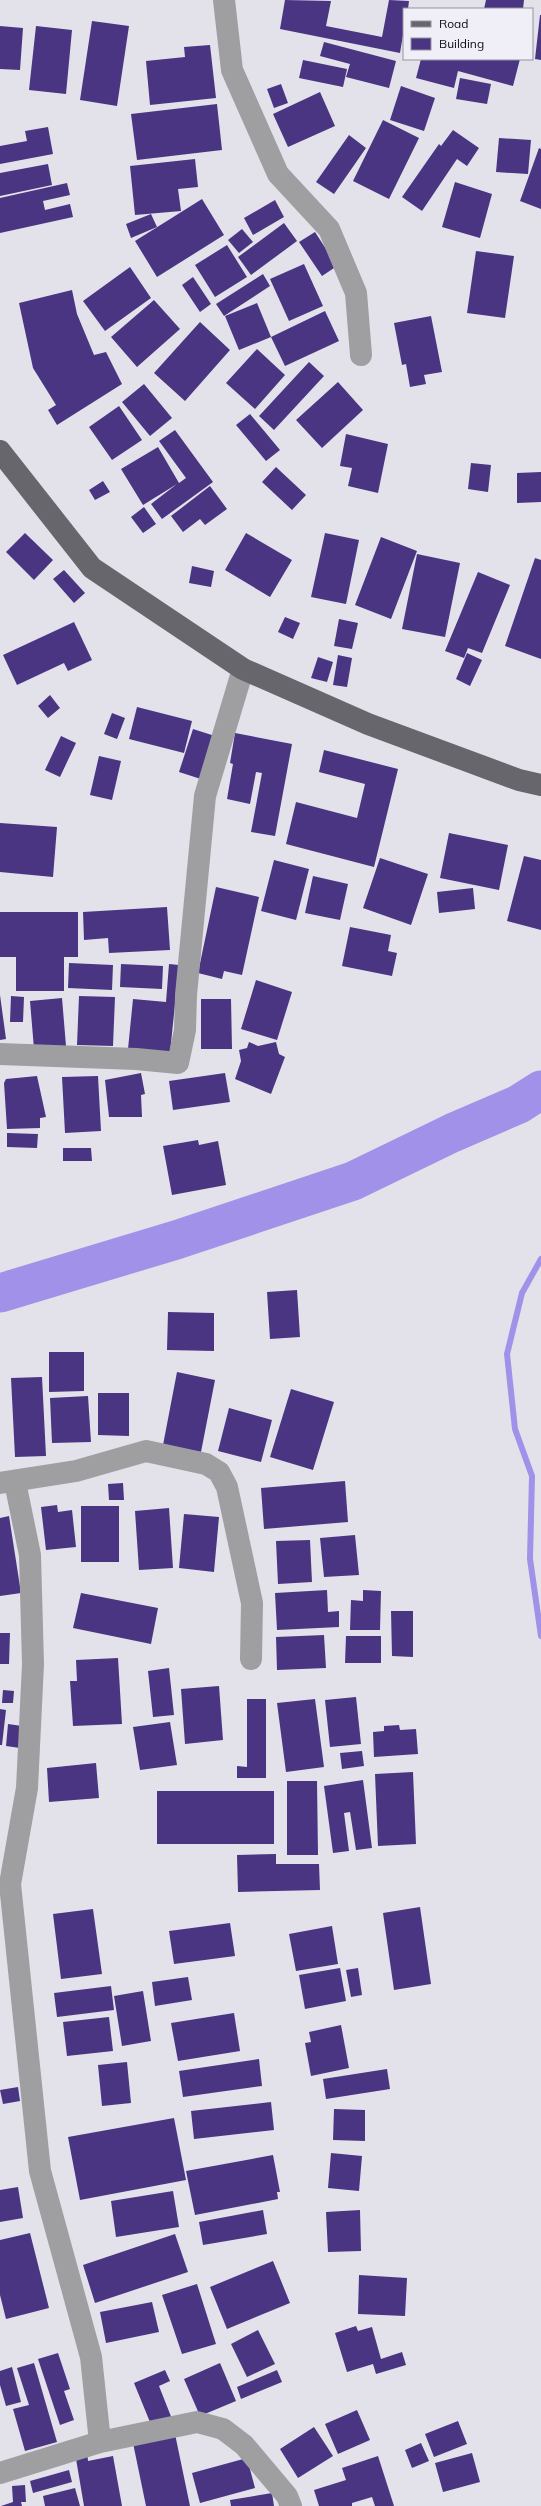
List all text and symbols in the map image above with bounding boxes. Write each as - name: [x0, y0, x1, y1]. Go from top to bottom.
- legend: [403, 8, 533, 60]
- text: Road: [439, 16, 468, 31]
- text: Building: [439, 36, 484, 51]

